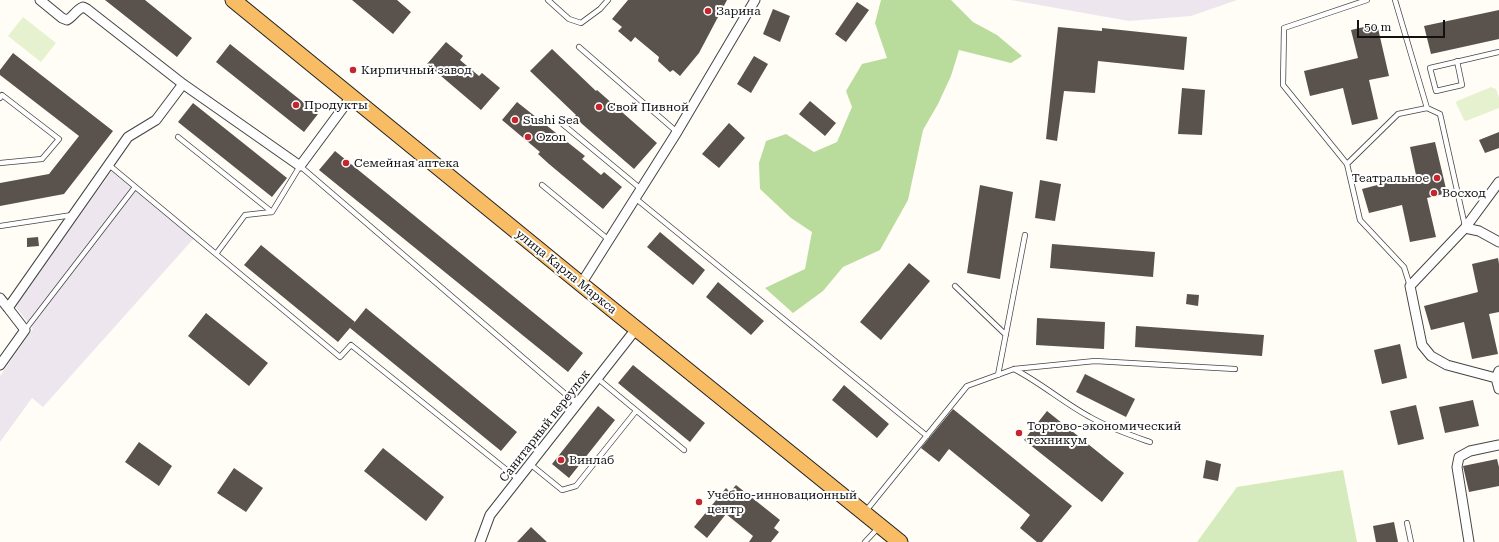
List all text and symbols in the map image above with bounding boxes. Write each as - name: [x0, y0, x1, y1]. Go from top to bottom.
- place label: Зарина: [716, 4, 761, 18]
- marker: Зарина: [703, 6, 713, 16]
- scale bar: [1359, 12, 1447, 38]
- text: 50 m: [1364, 20, 1391, 34]
- place label: Кирпичный завод: [361, 63, 472, 77]
- marker: Кирпичный завод: [348, 65, 358, 75]
- place label: Продукты: [304, 98, 368, 112]
- marker: Продукты: [291, 100, 301, 110]
- place label: Свой Пивной: [607, 100, 689, 114]
- marker: Свой Пивной: [594, 102, 604, 112]
- place label: Sushi Sea: [523, 113, 579, 127]
- marker: Sushi Sea: [510, 115, 520, 125]
- place label: Ozon: [536, 130, 566, 144]
- marker: Ozon: [523, 132, 533, 142]
- place label: Семейная аптека: [354, 156, 459, 170]
- marker: Семейная аптека: [341, 158, 351, 168]
- place label: Театральное: [1352, 171, 1429, 185]
- marker: Театральное: [1432, 173, 1442, 183]
- place label: Восход: [1442, 186, 1486, 200]
- marker: Восход: [1429, 188, 1439, 198]
- street label: улица Карла Маркса: [513, 227, 619, 317]
- street label: Санитарный переулок: [497, 367, 593, 485]
- place label: Торгово-экономический техникум: [1027, 419, 1181, 447]
- marker: Торгово-экономический техникум: [1014, 428, 1024, 438]
- place label: Винлаб: [569, 453, 614, 467]
- marker: Винлаб: [556, 455, 566, 465]
- place label: Учебно-инновационный центр: [707, 488, 857, 516]
- marker: Учебно-инновационный центр: [694, 497, 704, 507]

